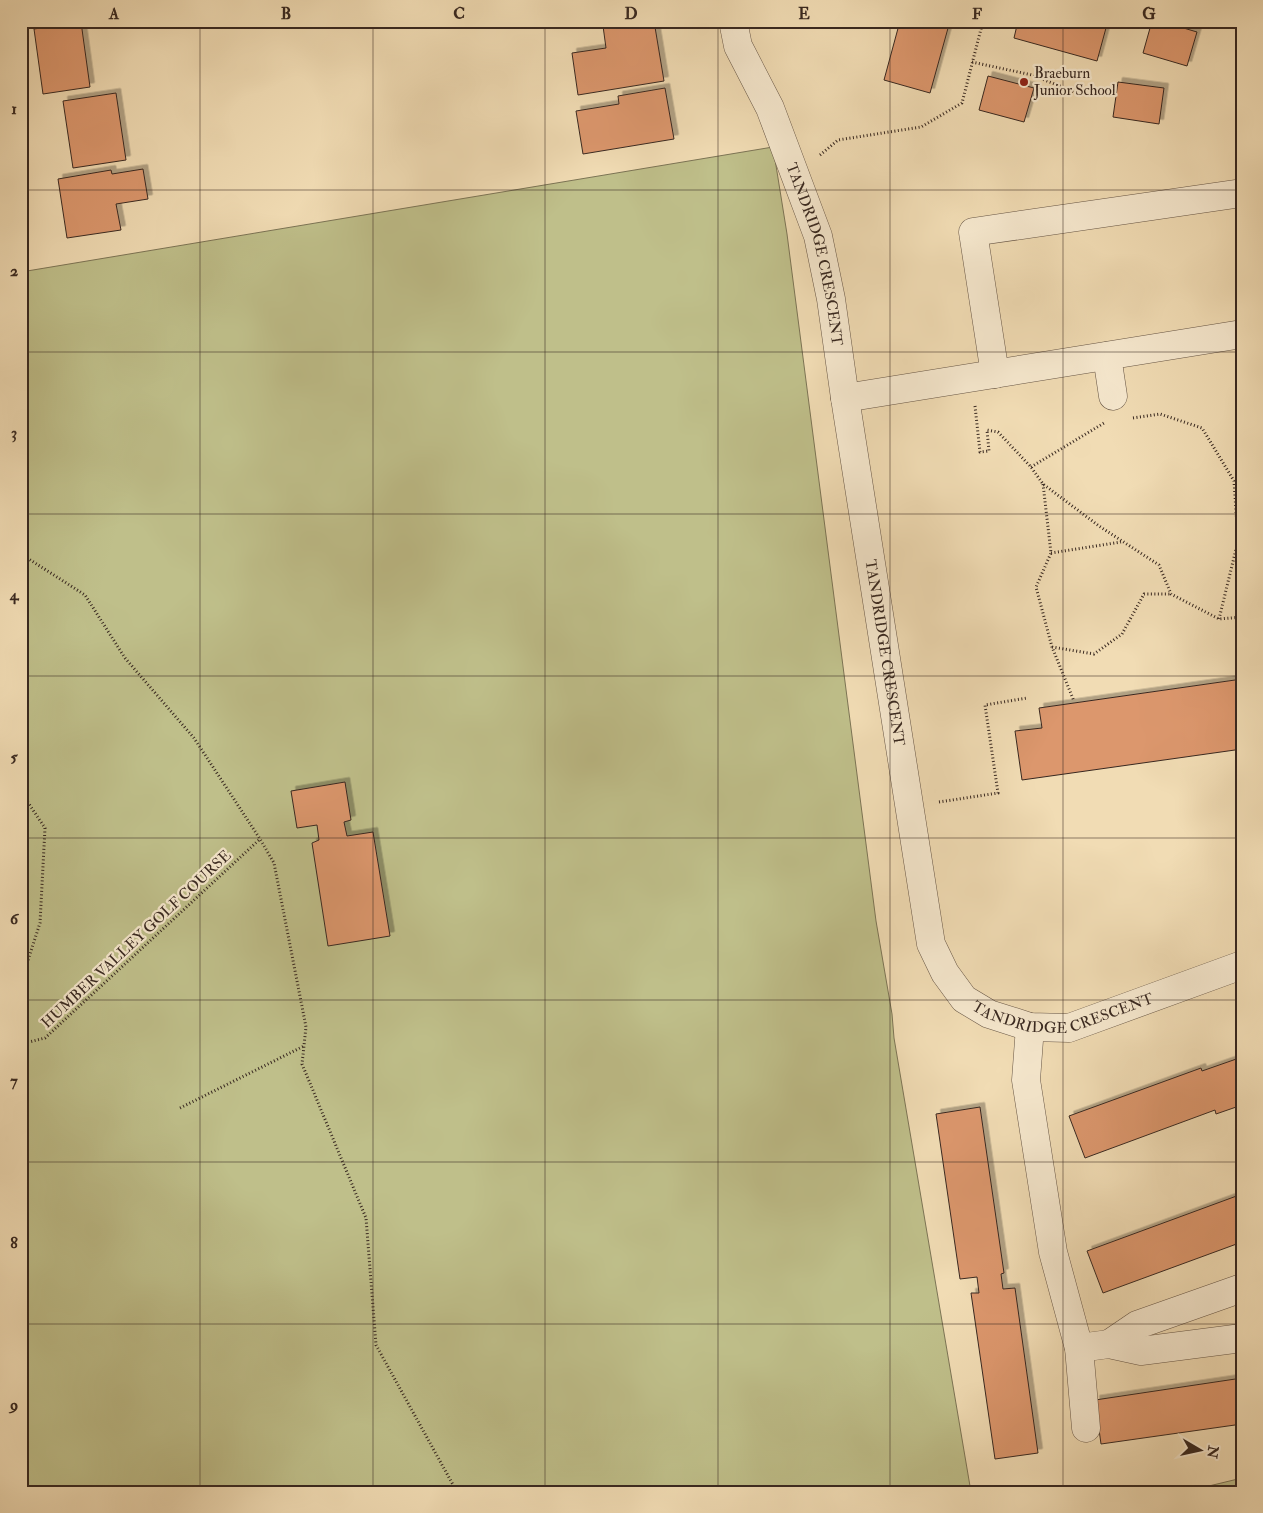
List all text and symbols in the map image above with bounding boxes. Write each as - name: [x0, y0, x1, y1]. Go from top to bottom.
- text: A: [108, 4, 120, 24]
- text: B: [281, 4, 291, 24]
- text: C: [453, 4, 465, 24]
- text: D: [624, 4, 638, 24]
- text: E: [798, 4, 810, 24]
- text: F: [972, 4, 982, 24]
- text: G: [1142, 4, 1156, 24]
- place label: Braeburn Junior School: [1033, 64, 1116, 101]
- marker: Braeburn Junior School: [1018, 76, 1030, 88]
- text: 1: [11, 99, 17, 119]
- street label: TANDRIDGE CRESCENT: [781, 160, 847, 347]
- text: 2: [10, 261, 18, 281]
- text: 3: [11, 423, 17, 443]
- street label: TANDRIDGE CRESCENT: [861, 558, 909, 747]
- text: 4: [9, 585, 20, 605]
- text: 5: [10, 747, 18, 767]
- street label: HUMBER VALLEY GOLF COURSE: [37, 846, 235, 1033]
- text: 6: [10, 909, 20, 929]
- street label: TANDRIDGE CRESCENT: [969, 986, 1159, 1010]
- text: TANDRIDGE CRESCENT: [968, 989, 1156, 1038]
- text: 7: [10, 1071, 18, 1091]
- text: 8: [10, 1233, 18, 1253]
- text: 9: [8, 1395, 18, 1415]
- north arrow: [1176, 1426, 1226, 1476]
- text: N: [1203, 1443, 1222, 1460]

